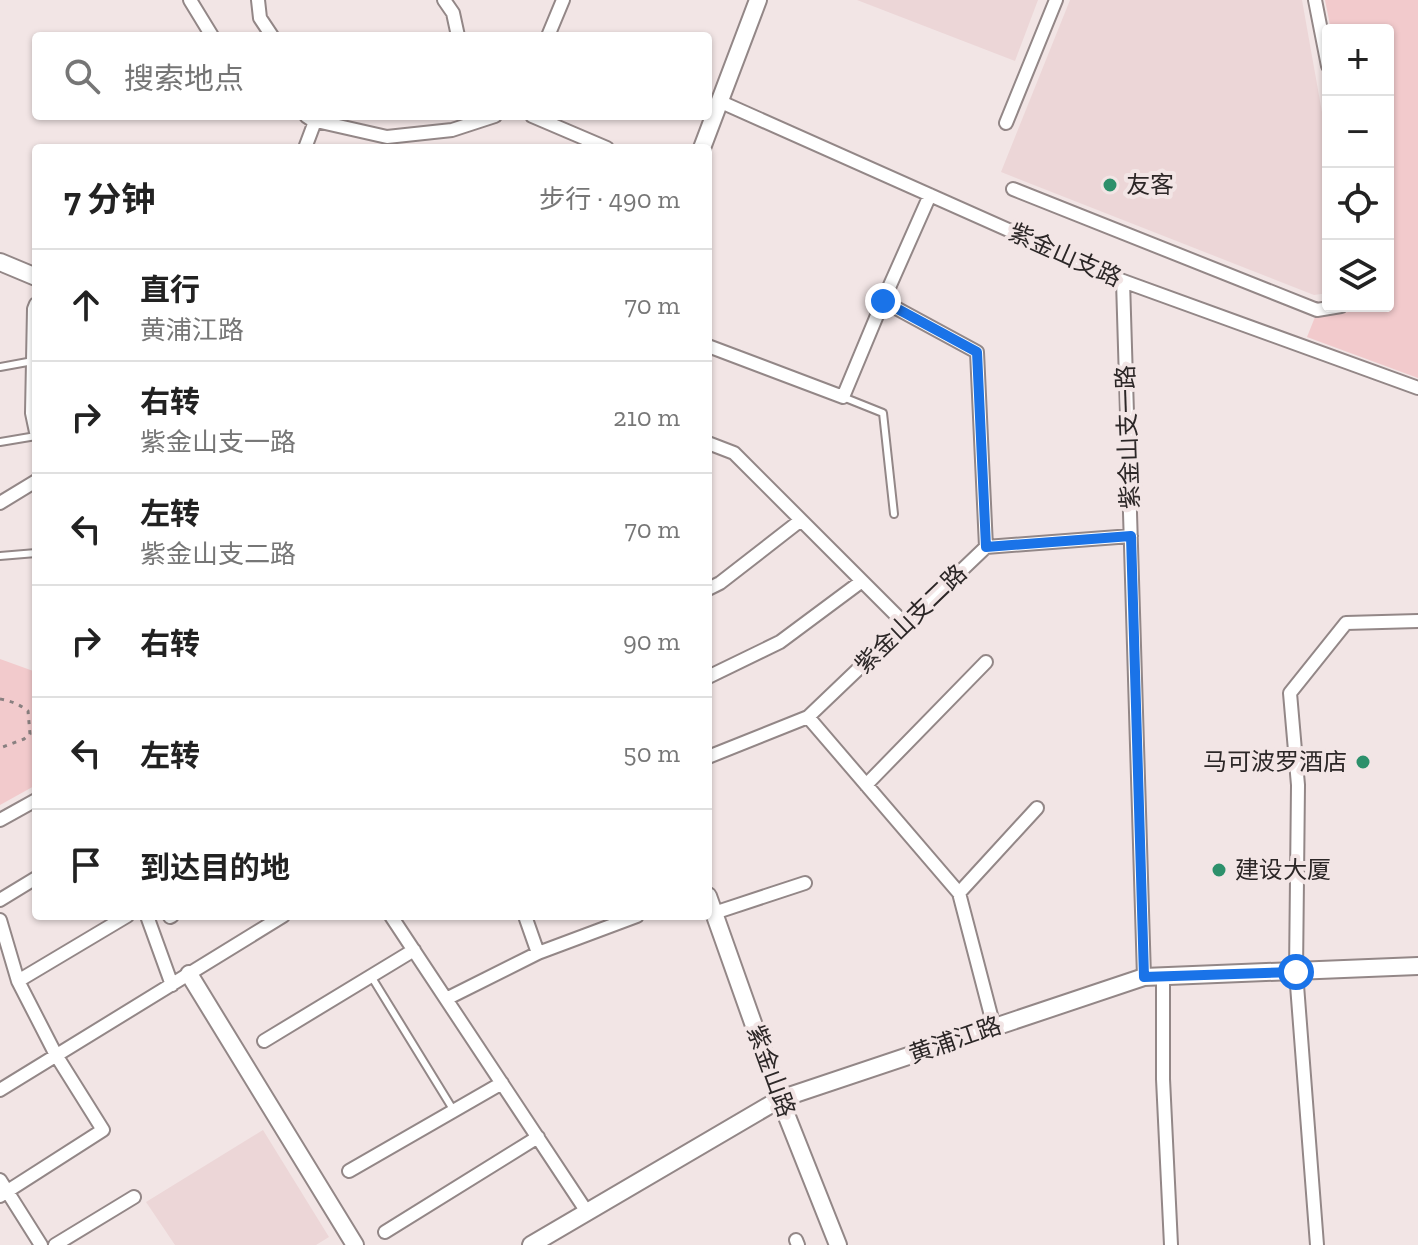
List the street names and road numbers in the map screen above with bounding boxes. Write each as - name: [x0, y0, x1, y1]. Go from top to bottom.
- street label: 紫金山支路: [1004, 217, 1126, 292]
- street label: 紫金山支一路: [1110, 365, 1145, 509]
- street label: 紫金山支二路: [849, 558, 973, 679]
- street label: 黄浦江路: [905, 1010, 1005, 1069]
- street label: 紫金山路: [741, 1021, 802, 1121]

